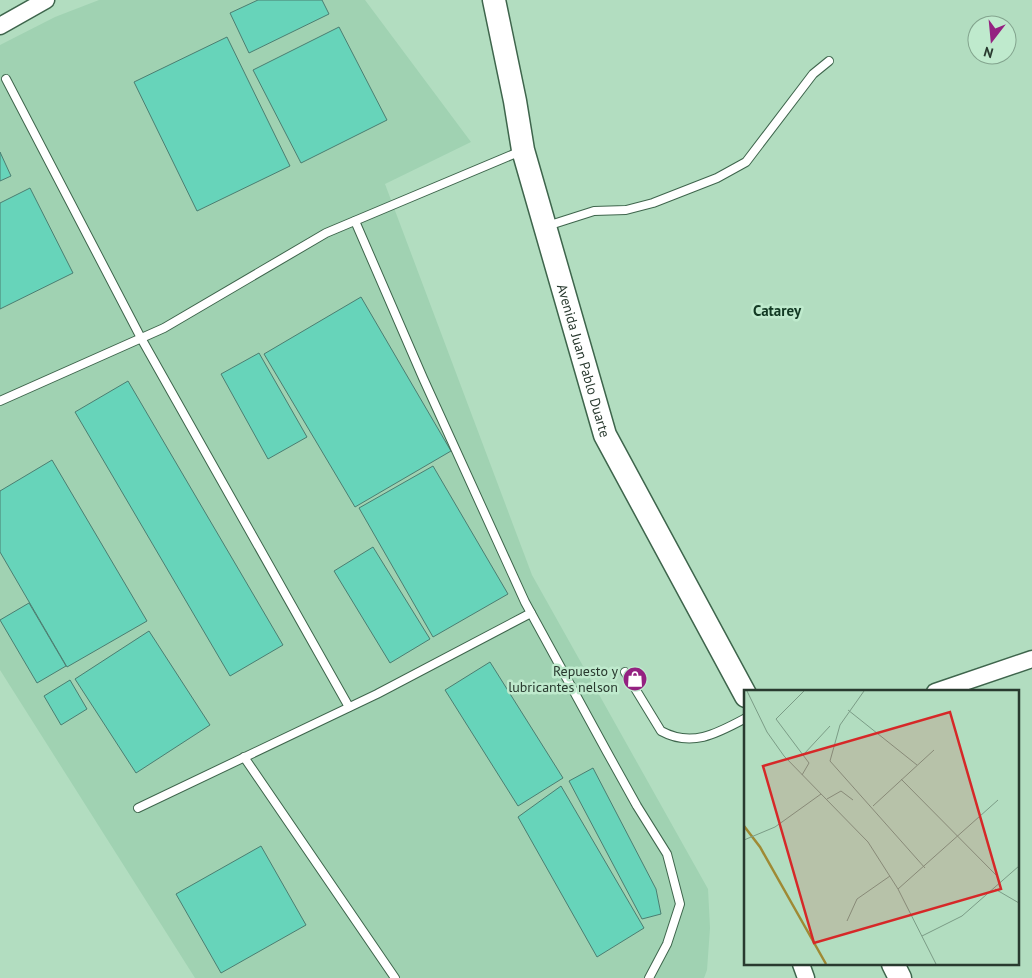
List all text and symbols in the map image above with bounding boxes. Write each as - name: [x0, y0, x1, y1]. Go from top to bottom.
- north arrow: [967, 15, 1017, 65]
- text: N: [982, 43, 995, 62]
- street label: Avenida Juan Pablo Duarte: [553, 282, 614, 439]
- district label: Catarey: [753, 301, 802, 320]
- place label: Repuesto y lubricantes nelson: [508, 662, 618, 696]
- shop icon: Repuesto y lubricantes nelson: [622, 666, 648, 692]
- inset map: [744, 690, 1020, 966]

